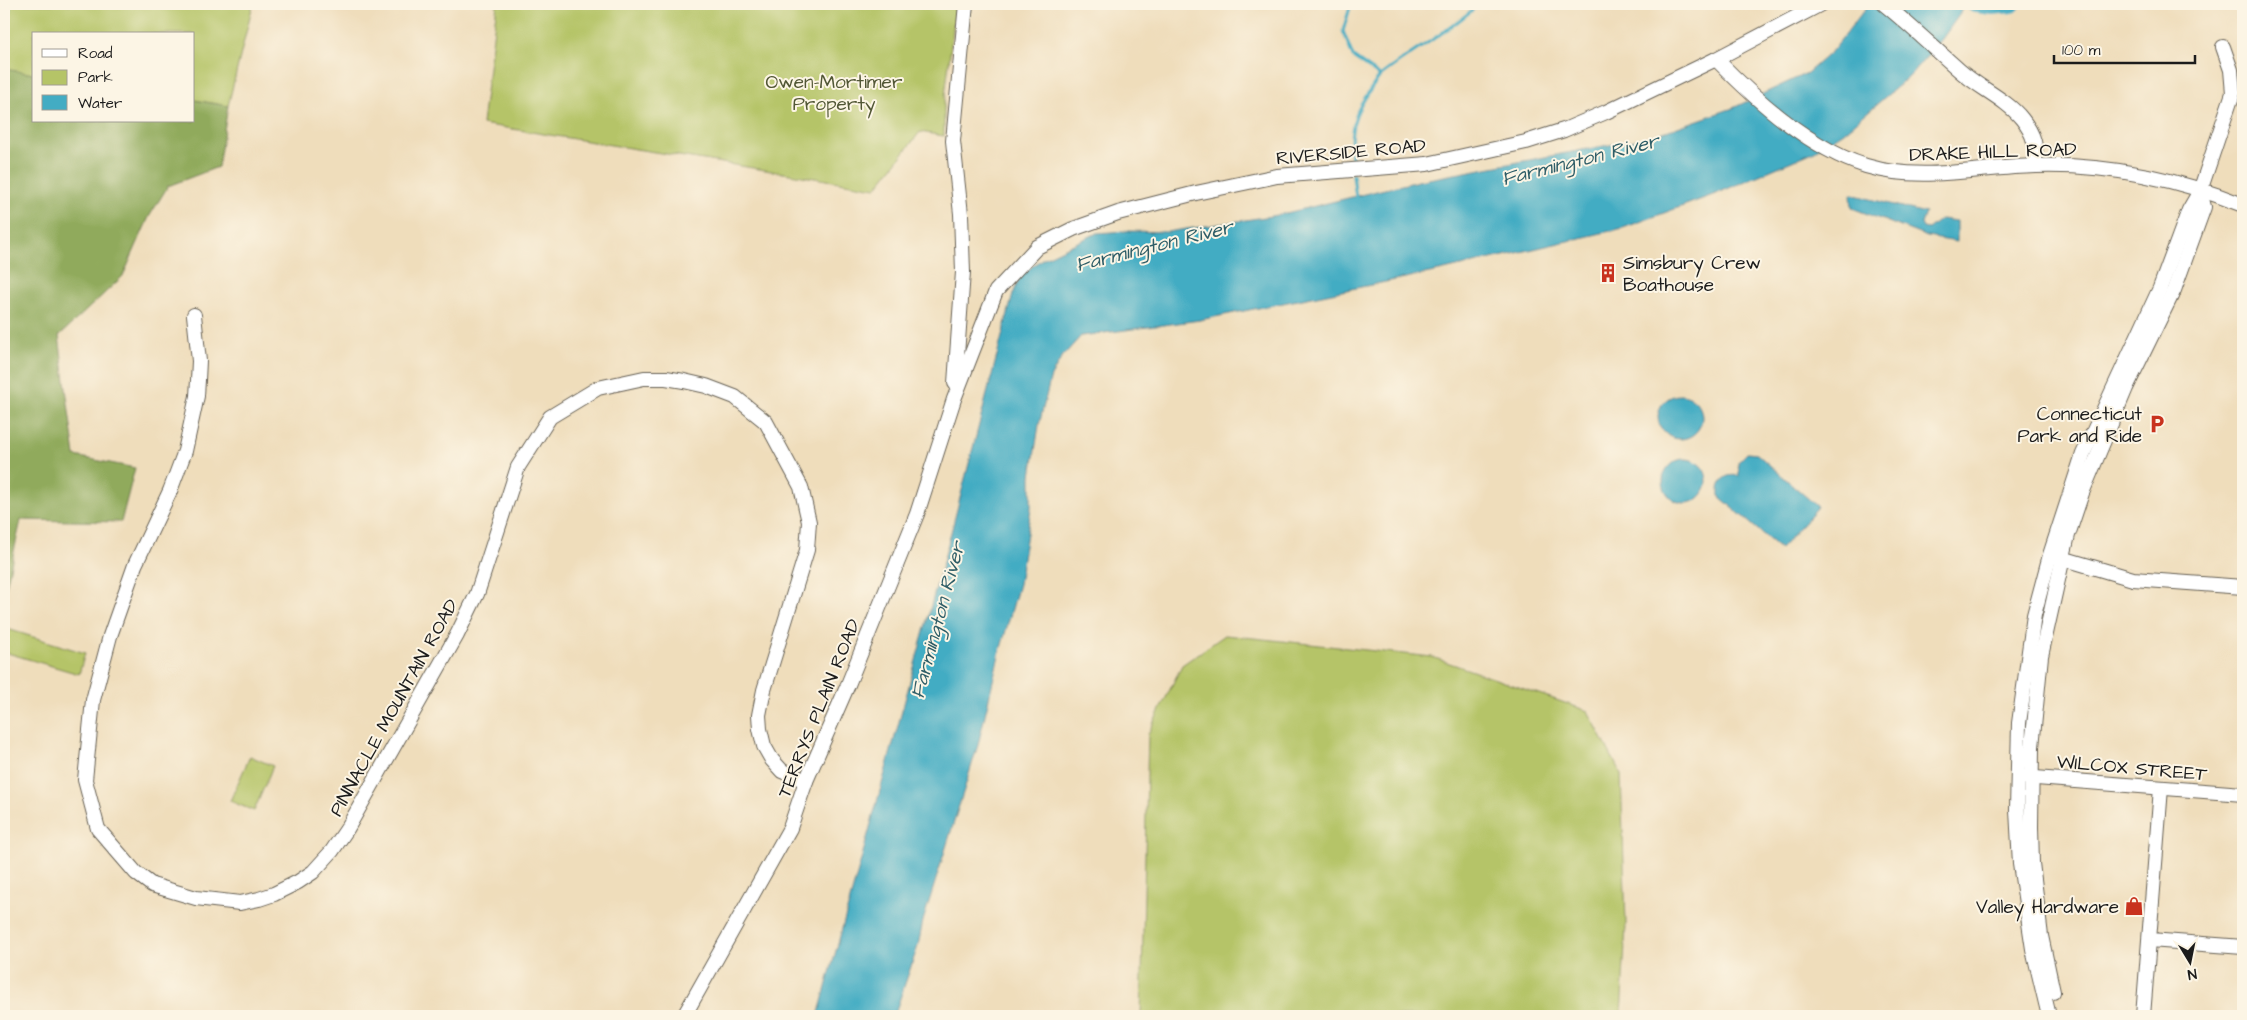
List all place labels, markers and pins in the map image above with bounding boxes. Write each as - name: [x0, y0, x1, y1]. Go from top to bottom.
- place label: Simsbury Crew Boathouse: [1623, 250, 1761, 299]
- building icon: Simsbury Crew Boathouse: [1597, 262, 1619, 284]
- place label: Connecticut Park and Ride: [2017, 401, 2142, 450]
- parking icon: Connecticut Park and Ride: [2146, 413, 2168, 435]
- place label: Valley Hardware: [1976, 894, 2119, 922]
- shop icon: Valley Hardware: [2123, 895, 2145, 917]

